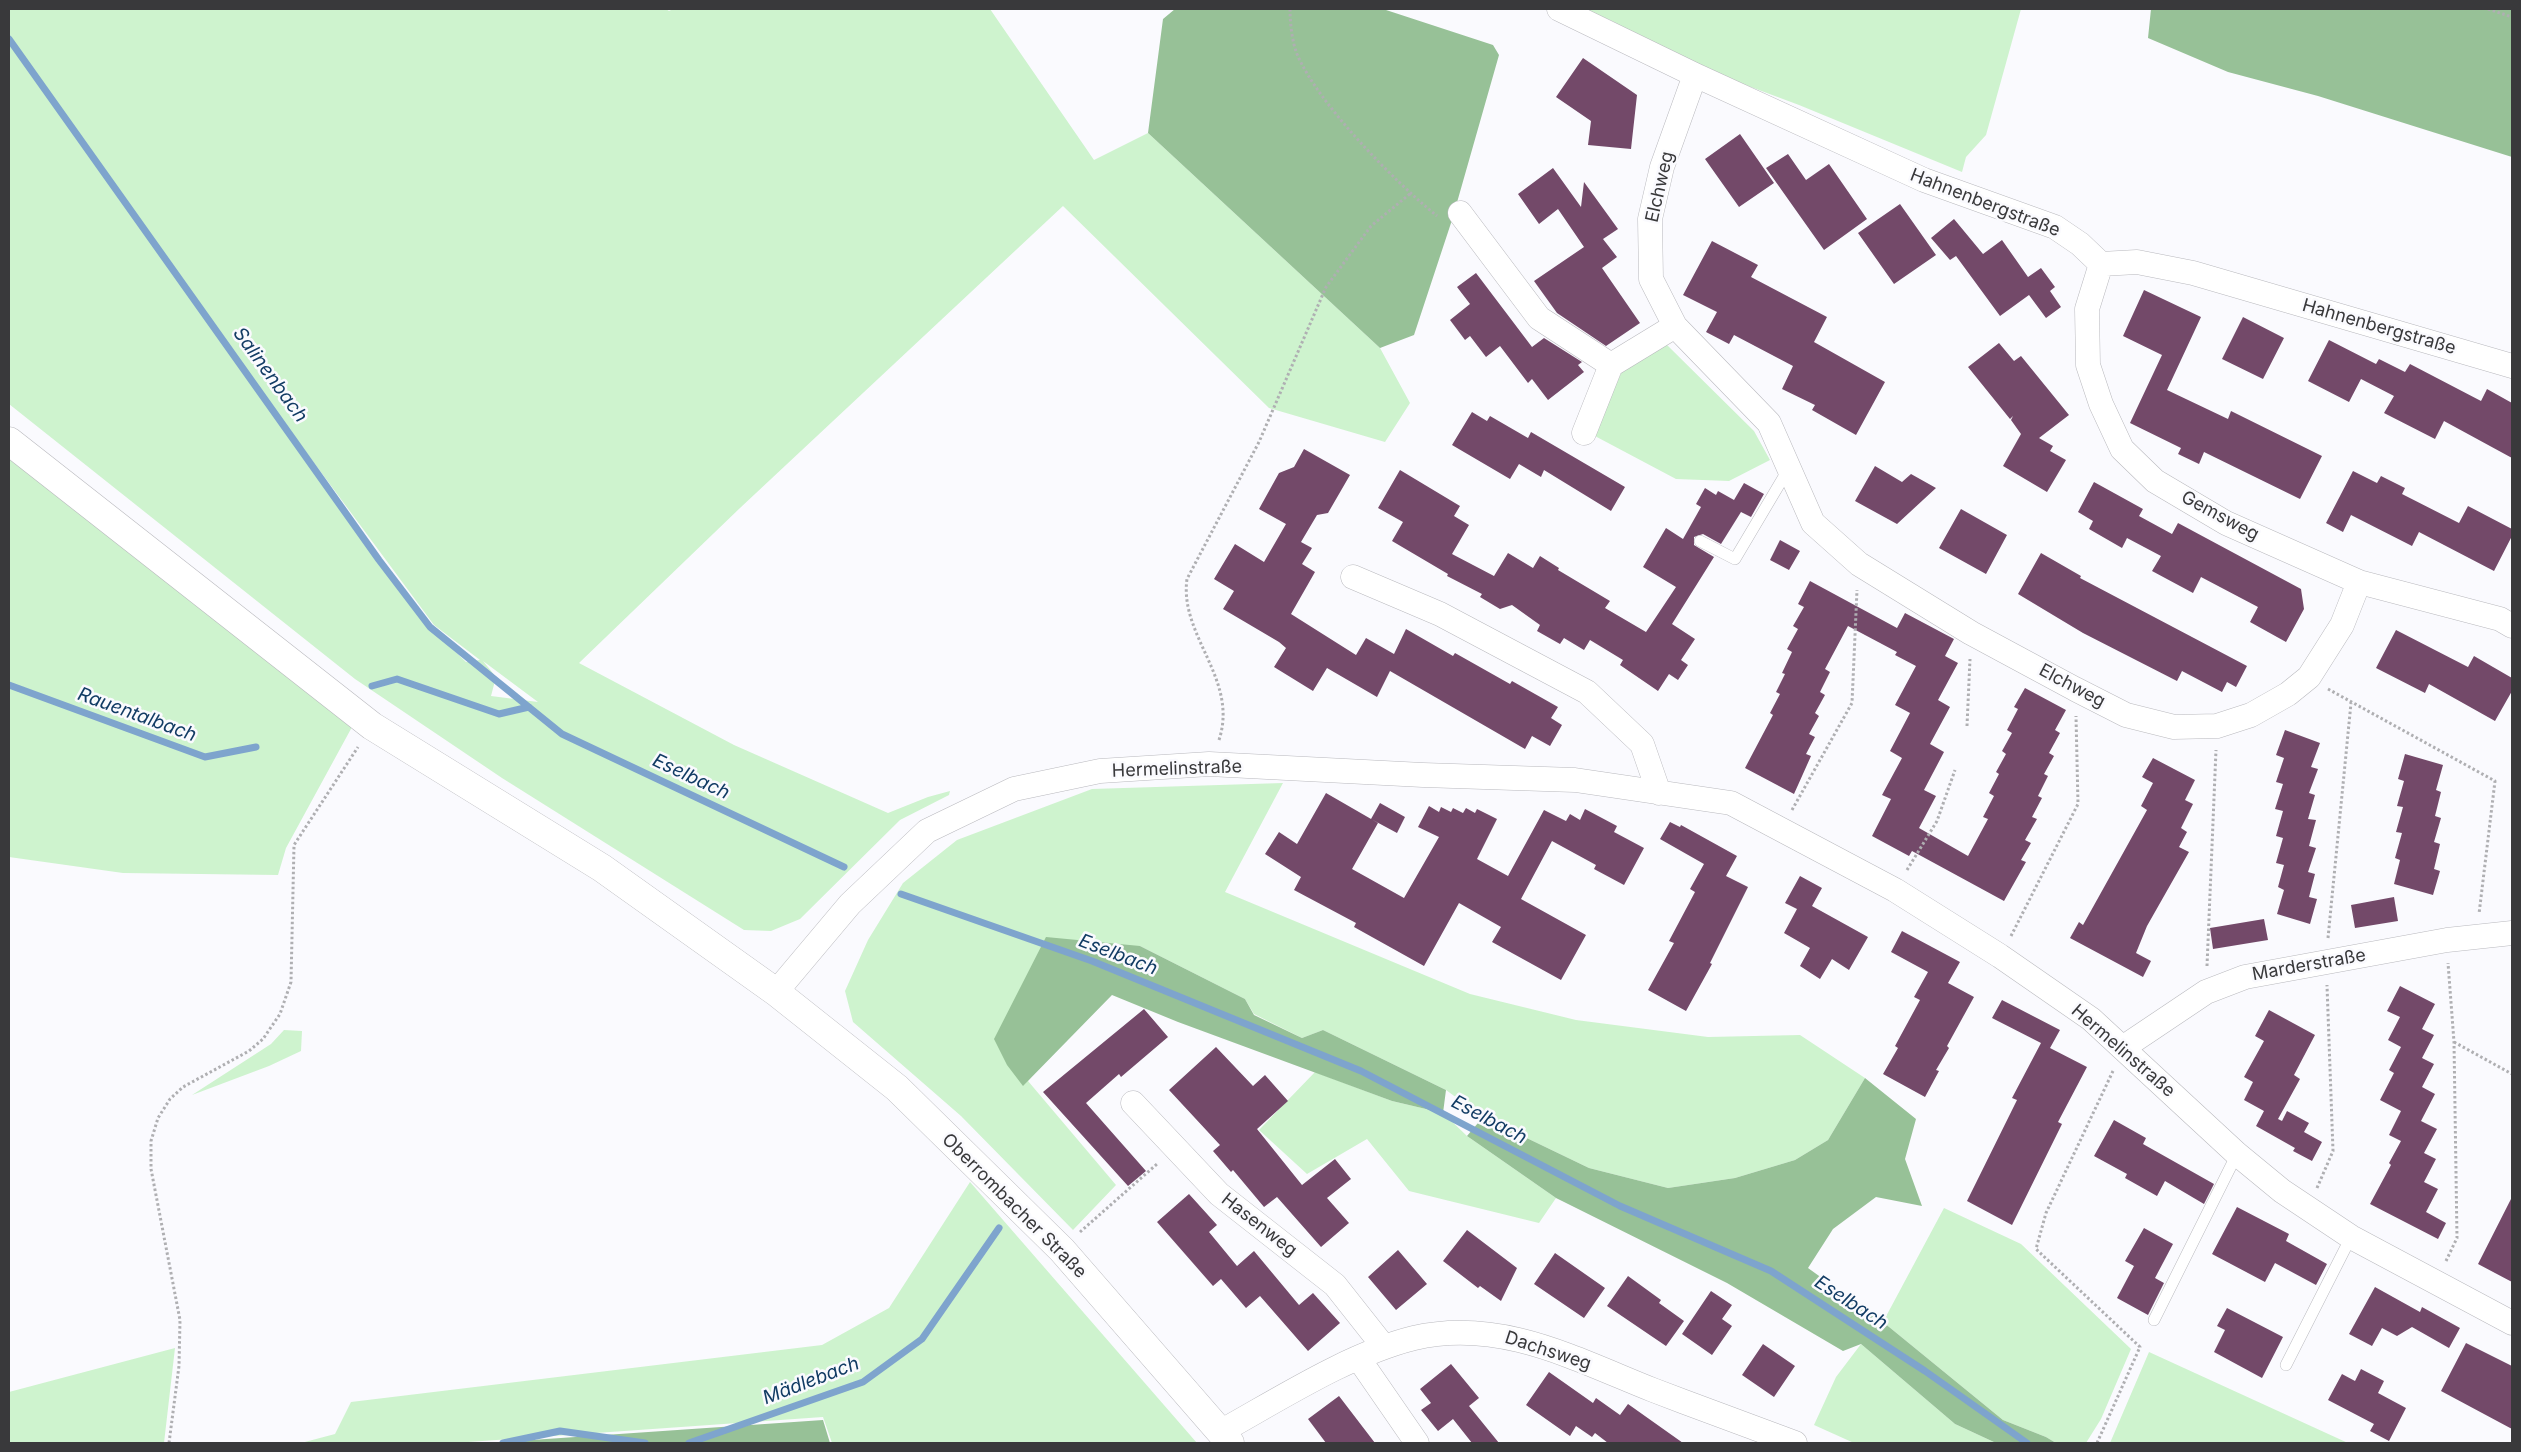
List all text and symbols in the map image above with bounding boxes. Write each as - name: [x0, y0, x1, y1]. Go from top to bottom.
- street label: Elchweg: [1641, 149, 1679, 225]
- street label: Hahnenbergstraße: [1907, 164, 2063, 242]
- street label: Hahnenbergstraße: [2300, 295, 2458, 359]
- water label: Salinenbach: [228, 323, 312, 427]
- street label: Gemsweg: [2177, 486, 2263, 546]
- street label: Elchweg: [2035, 660, 2109, 712]
- water label: Rauentalbach: [74, 683, 200, 747]
- water label: Eselbach: [649, 749, 733, 805]
- street label: Hermelinstraße: [1111, 756, 1243, 782]
- water label: Eselbach: [1075, 930, 1161, 980]
- street label: Marderstraße: [2251, 944, 2367, 986]
- street label: Hermelinstraße: [2067, 1000, 2179, 1102]
- water label: Eselbach: [1447, 1091, 1531, 1149]
- street label: Oberrombacher Straße: [937, 1129, 1091, 1283]
- street label: Hasenweg: [1217, 1189, 1301, 1261]
- water label: Eselbach: [1810, 1271, 1892, 1335]
- street label: Dachsweg: [1502, 1327, 1594, 1375]
- water label: Mädlebach: [760, 1352, 862, 1410]

